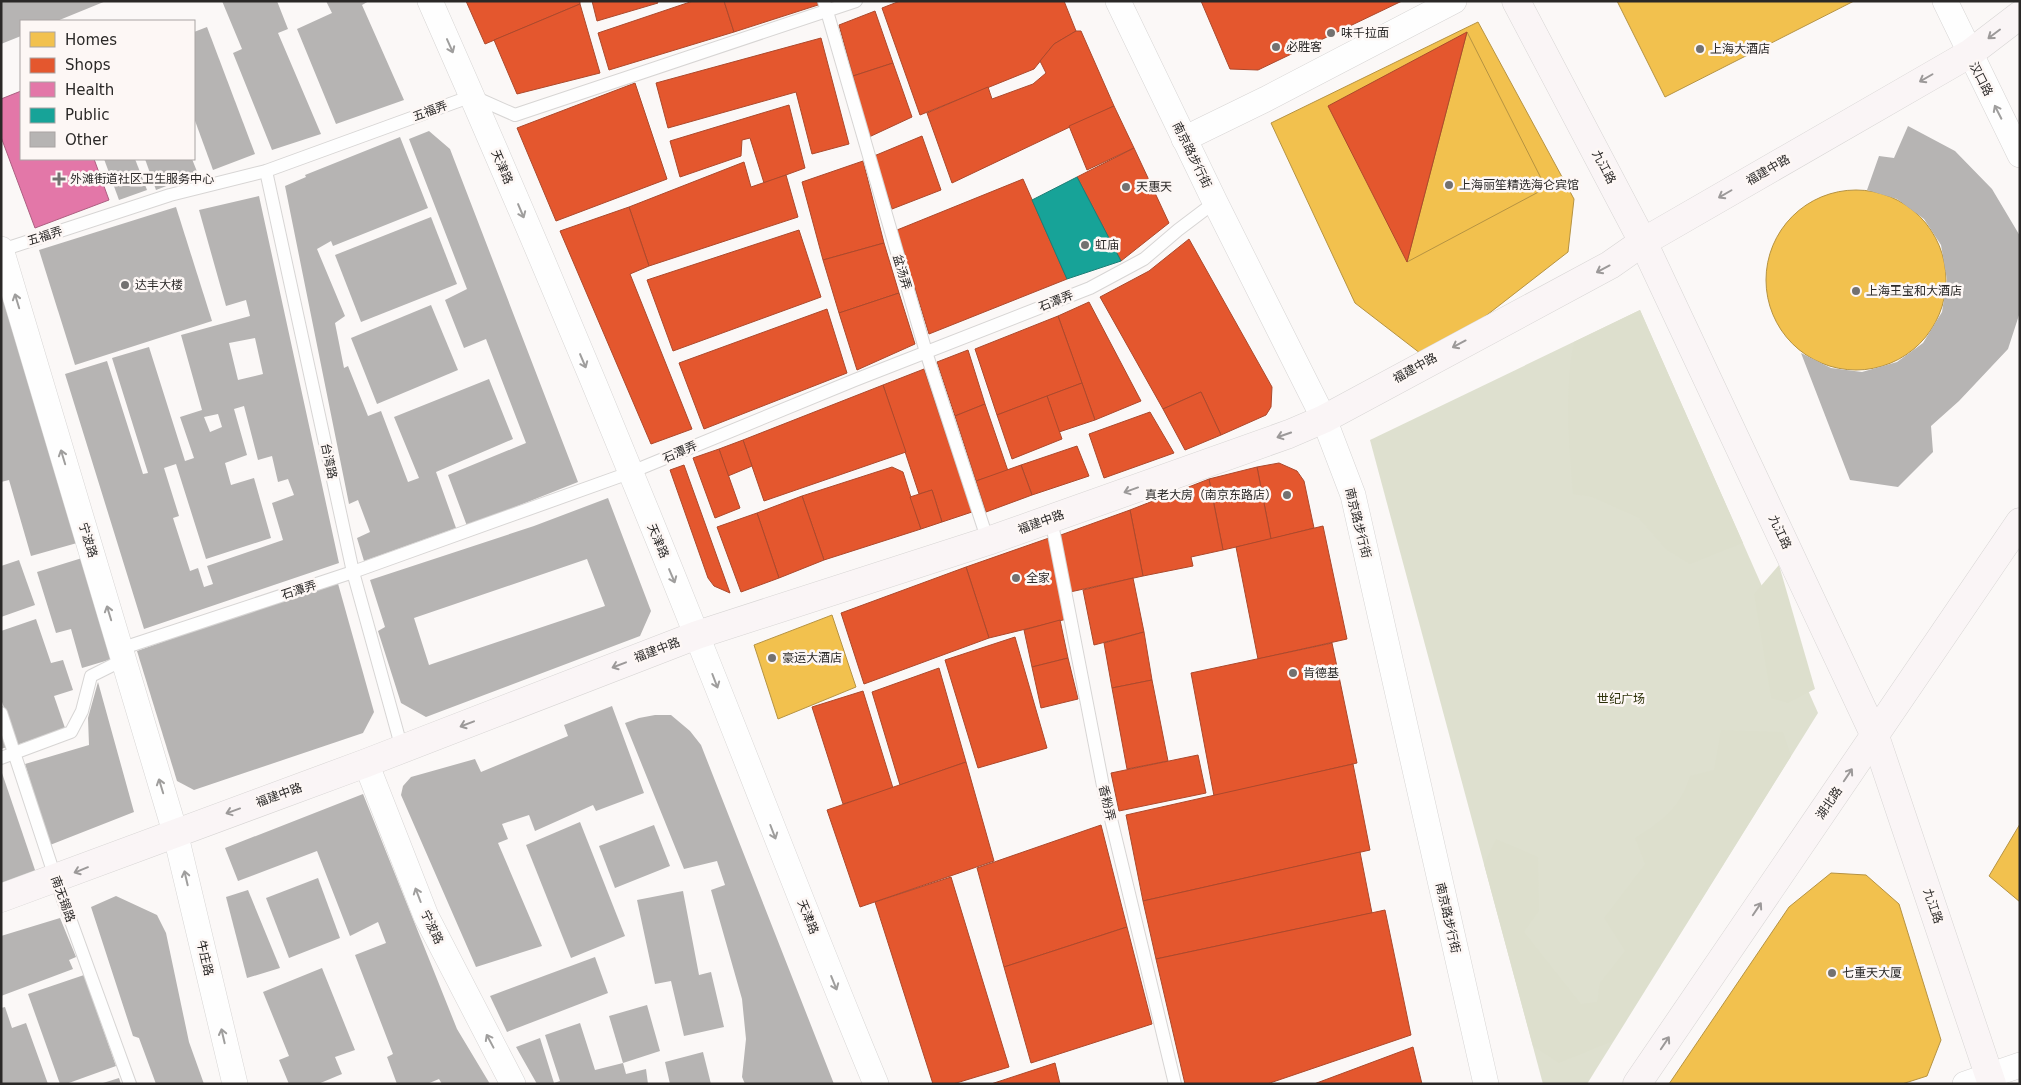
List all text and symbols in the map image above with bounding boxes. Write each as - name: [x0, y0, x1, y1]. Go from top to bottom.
- legend: [20, 20, 195, 160]
- place label: 味千拉面: [1341, 26, 1389, 40]
- marker: 味千拉面: [1325, 27, 1337, 39]
- one-way arrow: [1987, 29, 2001, 39]
- text: Homes: [65, 31, 117, 49]
- one-way arrow: [445, 38, 455, 53]
- place label: 必胜客: [1286, 40, 1322, 54]
- marker: 必胜客: [1270, 41, 1282, 53]
- place label: 上海大酒店: [1710, 42, 1770, 56]
- marker: 上海大酒店: [1694, 43, 1706, 55]
- text: Shops: [65, 56, 111, 74]
- street label: 汉口路: [1967, 60, 1995, 98]
- one-way arrow: [1919, 73, 1934, 83]
- text: Health: [65, 81, 114, 99]
- street label: 五福弄: [411, 98, 449, 124]
- one-way arrow: [1993, 105, 2002, 120]
- text: Public: [65, 106, 109, 124]
- street label: 南京路步行街: [1170, 120, 1214, 190]
- text: Other: [65, 131, 108, 149]
- street label: 天津路: [489, 148, 515, 186]
- street label: 九江路: [1589, 148, 1619, 186]
- street label: 福建中路: [1744, 152, 1792, 188]
- marker: 外滩街道社区卫生服务中心: [52, 172, 66, 186]
- place label: 外滩街道社区卫生服务中心: [70, 172, 214, 186]
- place label: 上海丽笙精选海仑宾馆: [1459, 178, 1579, 192]
- marker: 上海丽笙精选海仑宾馆: [1443, 179, 1455, 191]
- place label: 天惠天: [1136, 180, 1172, 194]
- marker: 天惠天: [1120, 181, 1132, 193]
- one-way arrow: [1719, 190, 1733, 200]
- one-way arrow: [516, 203, 526, 218]
- street label: 五福弄: [26, 224, 64, 248]
- place label: 虹庙: [1095, 238, 1119, 252]
- marker: 虹庙: [1079, 239, 1091, 251]
- street label: 盆汤弄: [890, 253, 914, 291]
- one-way arrow: [1596, 264, 1611, 274]
- place label: 达丰大楼: [135, 278, 183, 292]
- marker: 达丰大楼: [119, 279, 131, 291]
- place label: 上海王宝和大酒店: [1866, 284, 1962, 298]
- marker: 上海王宝和大酒店: [1850, 285, 1862, 297]
- street label: 石潭弄: [1037, 288, 1075, 314]
- one-way arrow: [12, 294, 21, 310]
- one-way arrow: [1452, 340, 1467, 350]
- street label: 福建中路: [1391, 350, 1439, 386]
- one-way arrow: [579, 353, 589, 368]
- one-way arrow: [1277, 431, 1292, 440]
- street label: 石潭弄: [661, 439, 699, 465]
- street label: 台湾路: [318, 442, 340, 480]
- one-way arrow: [58, 450, 68, 466]
- one-way arrow: [1124, 486, 1139, 495]
- street label: 南京路步行街: [1342, 486, 1374, 560]
- place label: 真老大房（南京东路店）: [1145, 488, 1277, 502]
- marker: 真老大房（南京东路店）: [1281, 489, 1293, 501]
- street label: 福建中路: [1016, 507, 1066, 537]
- street label: 九江路: [1766, 513, 1794, 551]
- street label: 宁波路: [76, 521, 100, 559]
- street label: 天津路: [645, 522, 671, 560]
- one-way arrow: [668, 568, 678, 583]
- place label: 全家: [1026, 571, 1050, 585]
- marker: 全家: [1010, 572, 1022, 584]
- street label: 石潭弄: [280, 578, 318, 602]
- one-way arrow: [104, 605, 114, 621]
- street label: 福建中路: [632, 635, 682, 665]
- place label: 豪运大酒店: [782, 651, 842, 665]
- marker: 豪运大酒店: [766, 652, 778, 664]
- one-way arrow: [612, 661, 627, 670]
- place label: 肯德基: [1303, 666, 1339, 680]
- marker: 肯德基: [1287, 667, 1299, 679]
- one-way arrow: [711, 673, 720, 688]
- park label: 世纪广场: [1597, 692, 1645, 706]
- one-way arrow: [460, 720, 475, 729]
- one-way arrow: [1843, 768, 1853, 782]
- one-way arrow: [155, 778, 165, 794]
- street label: 福建中路: [254, 780, 304, 810]
- street label: 香粉弄: [1096, 784, 1118, 822]
- street label: 湖北路: [1813, 784, 1845, 822]
- one-way arrow: [226, 807, 241, 816]
- one-way arrow: [769, 824, 779, 839]
- one-way arrow: [74, 866, 89, 875]
- one-way arrow: [181, 871, 190, 887]
- street label: 南无锡路: [48, 874, 78, 924]
- street label: 南京路步行街: [1433, 881, 1463, 955]
- street label: 九江路: [1921, 887, 1945, 925]
- one-way arrow: [413, 888, 422, 903]
- street label: 天津路: [795, 898, 821, 936]
- one-way arrow: [1752, 903, 1762, 917]
- street label: 宁波路: [418, 908, 446, 946]
- street label: 牛庄路: [194, 939, 216, 977]
- place label: 七重天大厦: [1842, 966, 1902, 980]
- marker: 七重天大厦: [1826, 967, 1838, 979]
- one-way arrow: [830, 975, 840, 990]
- one-way arrow: [218, 1029, 227, 1045]
- one-way arrow: [485, 1034, 494, 1049]
- one-way arrow: [1660, 1037, 1670, 1051]

